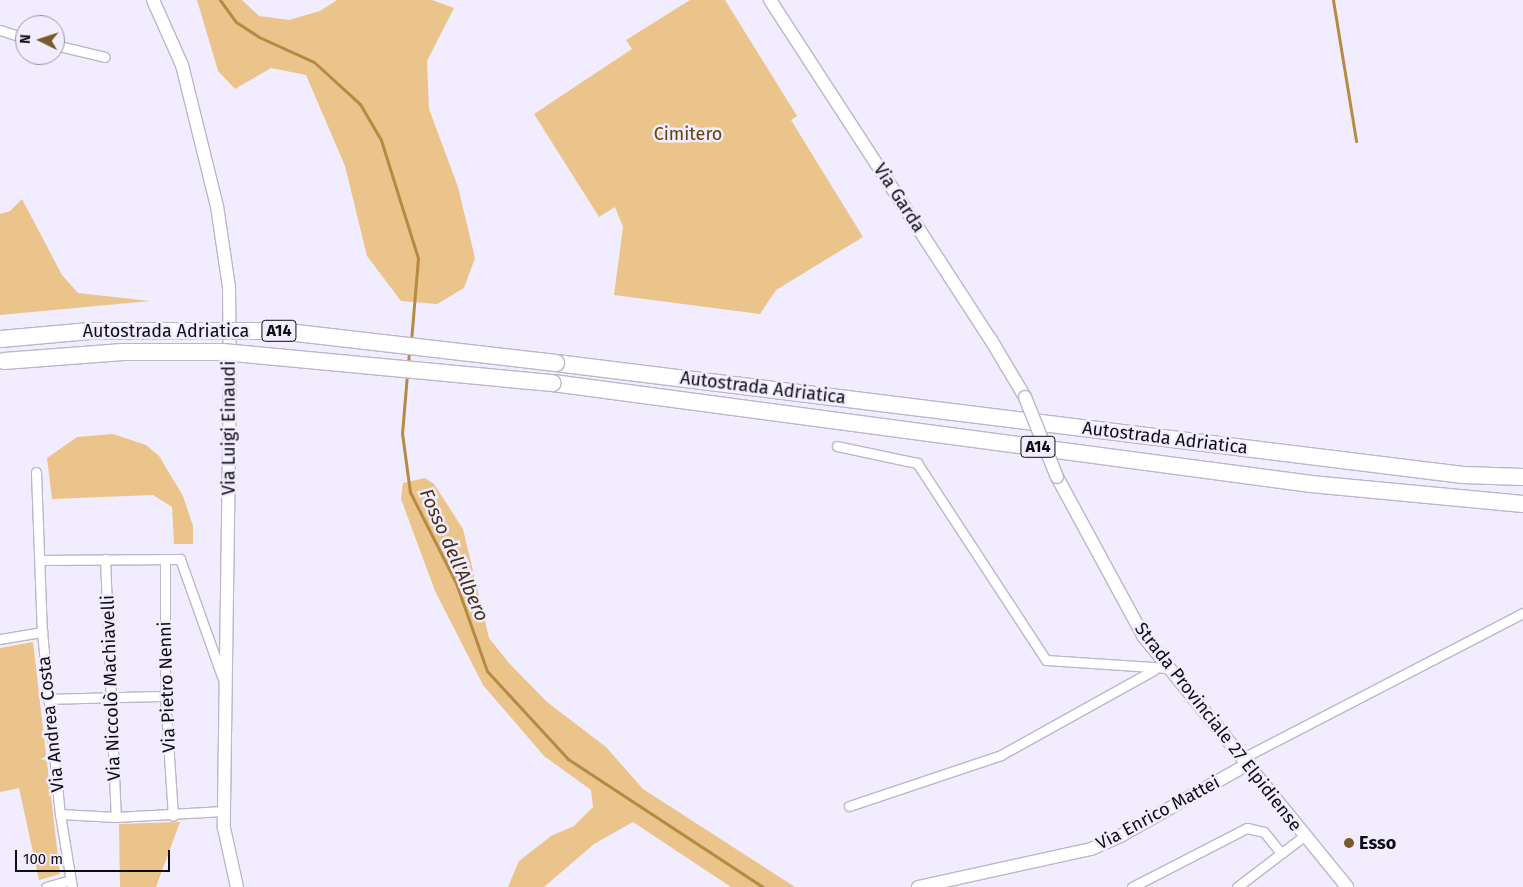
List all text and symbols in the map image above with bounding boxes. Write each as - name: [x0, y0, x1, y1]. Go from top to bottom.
- north arrow: [15, 15, 65, 65]
- text: N: [17, 34, 34, 44]
- park label: Cimitero: [654, 123, 722, 145]
- street label: Via Garda: [869, 160, 929, 236]
- road number: A14: [260, 318, 298, 344]
- street label: Autostrada Adriatica: [83, 320, 249, 342]
- street label: Via Luigi Einaudi: [218, 361, 240, 495]
- street label: Autostrada Adriatica: [679, 367, 847, 409]
- street label: Autostrada Adriatica: [1081, 417, 1249, 459]
- road number: A14: [1019, 434, 1057, 461]
- water label: Fosso dell'Albero: [415, 485, 493, 625]
- street label: Via Niccolò Machiavelli: [97, 595, 125, 781]
- street label: Strada Provinciale 27 Elpidiense: [1130, 618, 1306, 836]
- street label: Via Pietro Nenni: [154, 621, 180, 753]
- street label: Via Andrea Costa: [33, 655, 69, 793]
- street label: Via Enrico Mattei: [1093, 771, 1223, 855]
- place label: Esso: [1359, 832, 1396, 854]
- marker: Esso: [1343, 837, 1355, 849]
- scale bar: [18, 840, 172, 872]
- text: 100 m: [23, 850, 63, 868]

